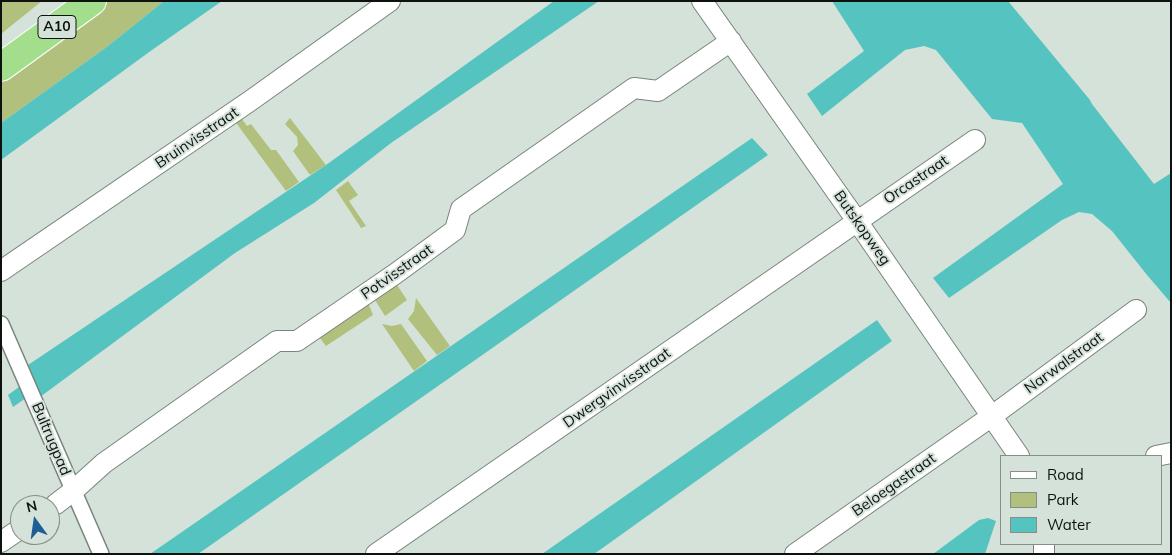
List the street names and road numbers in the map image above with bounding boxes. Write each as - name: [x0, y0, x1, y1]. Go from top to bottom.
- road number: A10: [38, 16, 76, 38]
- street label: Bruinvisstraat: [152, 103, 242, 173]
- street label: Orcastraat: [880, 152, 952, 208]
- street label: Butskopweg: [830, 187, 894, 269]
- street label: Potvisstraat: [358, 241, 436, 303]
- street label: Narwalstraat: [1021, 328, 1107, 398]
- street label: Dwergvinvisstraat: [560, 344, 674, 432]
- street label: Bultrugpad: [28, 400, 74, 478]
- street label: Beloegastraat: [849, 450, 939, 520]

